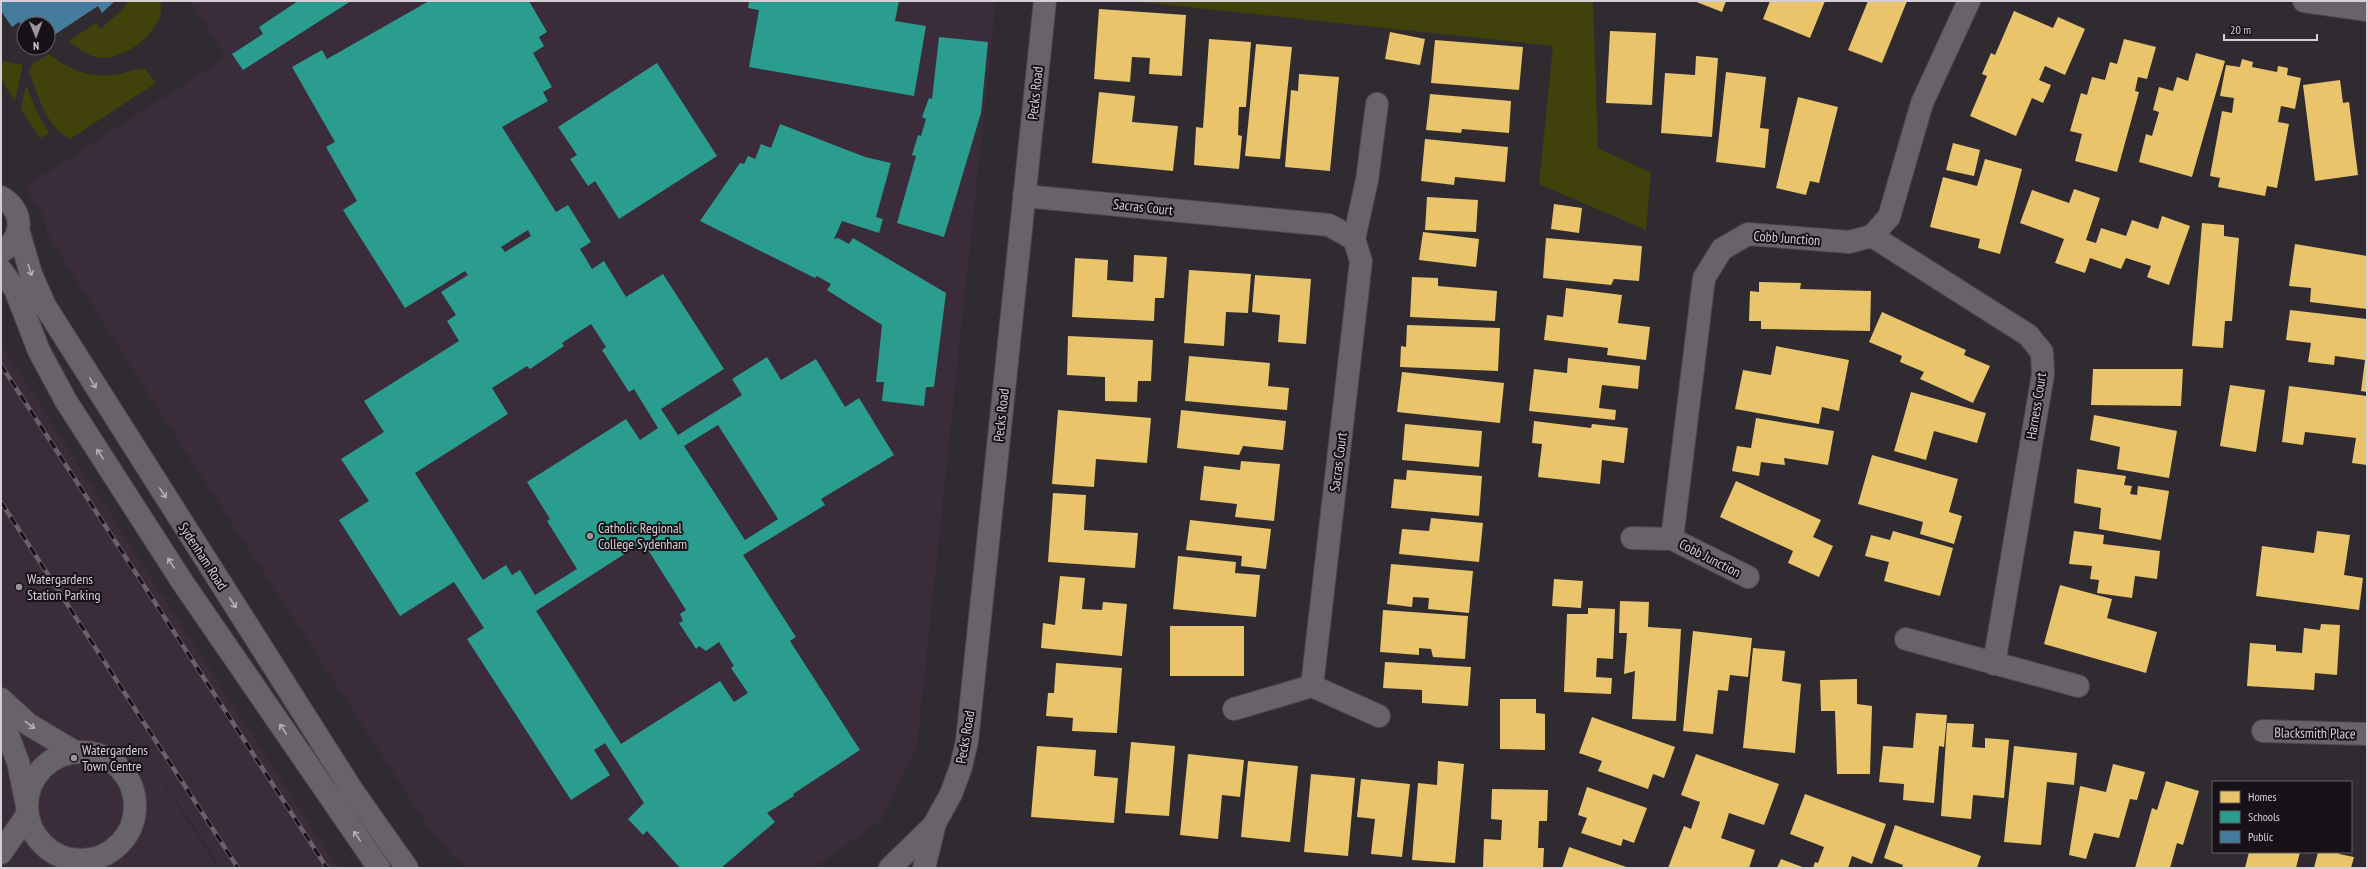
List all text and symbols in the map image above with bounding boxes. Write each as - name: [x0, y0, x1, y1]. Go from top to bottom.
- north arrow: [16, 16, 56, 56]
- scale bar: [2224, 16, 2317, 42]
- text: 20 m: [2230, 22, 2251, 37]
- text: N: [33, 39, 39, 53]
- street label: Pecks Road: [1023, 65, 1047, 121]
- street label: Sacras Court: [1112, 195, 1174, 219]
- street label: Cobb Junction: [1753, 227, 1821, 249]
- one-way arrow: [27, 263, 35, 275]
- street label: Harness Court: [2022, 371, 2050, 441]
- one-way arrow: [89, 377, 97, 388]
- street label: Pecks Road: [989, 387, 1013, 443]
- street label: Sacras Court: [1325, 431, 1351, 493]
- one-way arrow: [96, 449, 104, 460]
- one-way arrow: [159, 487, 167, 499]
- street label: Sydenham Road: [174, 519, 232, 593]
- place label: Catholic Regional College Sydenham: [598, 519, 687, 553]
- marker: Catholic Regional College Sydenham: [585, 531, 595, 541]
- street label: Cobb Junction: [1676, 535, 1744, 581]
- one-way arrow: [166, 558, 175, 569]
- place label: Watergardens Station Parking: [27, 570, 101, 604]
- marker: Watergardens Station Parking: [14, 582, 24, 592]
- one-way arrow: [228, 597, 237, 608]
- street label: Pecks Road: [951, 709, 979, 765]
- one-way arrow: [25, 720, 36, 729]
- street label: Blacksmith Place: [2274, 723, 2356, 743]
- one-way arrow: [279, 724, 287, 735]
- place label: Watergardens Town Centre: [82, 741, 148, 775]
- marker: Watergardens Town Centre: [69, 753, 79, 763]
- legend: [2212, 781, 2352, 853]
- text: Homes: [2248, 789, 2276, 804]
- text: Schools: [2248, 809, 2280, 824]
- text: Public: [2248, 829, 2274, 844]
- one-way arrow: [353, 831, 361, 842]

